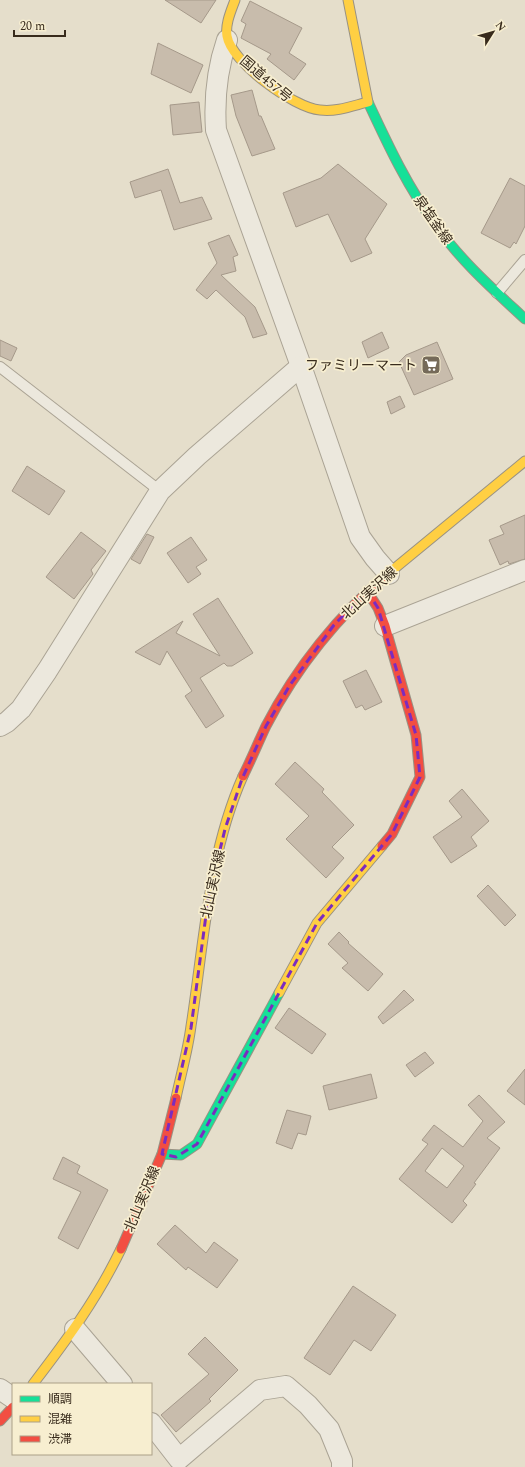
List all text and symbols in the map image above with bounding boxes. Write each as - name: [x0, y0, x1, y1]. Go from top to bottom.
- scale bar: [14, 12, 65, 38]
- north arrow: [473, 12, 513, 52]
- text: 20 m: [20, 17, 45, 36]
- text: N: [491, 18, 510, 35]
- street label: 国道457号: [235, 51, 297, 107]
- street label: 泉塩釜線: [408, 191, 458, 249]
- supermarket icon: ファミリーマート: [420, 354, 442, 376]
- place label: ファミリーマート: [305, 355, 417, 376]
- street label: 北山実沢線: [336, 562, 402, 624]
- street label: 北山実沢線: [195, 848, 231, 920]
- street label: 北山実沢線: [119, 1163, 165, 1235]
- legend: [12, 1383, 152, 1455]
- text: 順調: [48, 1390, 72, 1409]
- text: 混雑: [48, 1410, 72, 1429]
- text: 渋滞: [48, 1430, 72, 1449]

